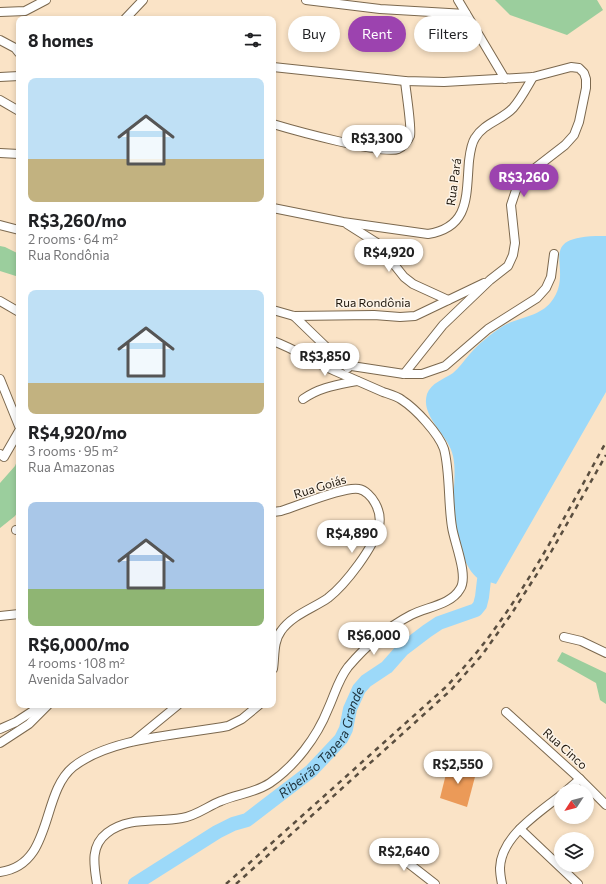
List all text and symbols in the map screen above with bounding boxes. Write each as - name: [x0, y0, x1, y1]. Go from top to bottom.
- chip: Buy: [288, 16, 340, 52]
- chip: Rent: [348, 16, 406, 52]
- chip: Filters: [414, 16, 482, 52]
- icon: filters: [242, 29, 264, 51]
- text: 8 homes: [28, 30, 93, 51]
- icon: home: [110, 104, 182, 176]
- pin: R$3,300: [340, 125, 414, 159]
- text: R$3,300: [351, 130, 403, 146]
- street label: Rua Pará: [443, 157, 463, 207]
- pin: R$3,260: [487, 164, 561, 198]
- text: R$3,260: [498, 169, 550, 185]
- text: R$3,260/mo: [28, 210, 127, 231]
- text: 2 rooms · 64 m²: [28, 231, 118, 247]
- pin: R$4,920: [352, 239, 426, 273]
- text: R$4,920: [363, 244, 415, 260]
- text: Rua Rondônia: [28, 247, 110, 263]
- street label: Rua Rondônia: [335, 295, 411, 309]
- icon: home: [110, 316, 182, 388]
- pin: R$3,850: [288, 343, 362, 377]
- text: R$3,850: [299, 348, 351, 364]
- text: R$4,920/mo: [28, 422, 127, 443]
- text: 3 rooms · 95 m²: [28, 443, 118, 459]
- text: Rua Amazonas: [28, 459, 115, 475]
- street label: Rua Goiás: [292, 471, 348, 501]
- pin: R$4,890: [315, 520, 389, 554]
- text: R$4,890: [326, 525, 378, 541]
- icon: home: [110, 528, 182, 600]
- pin: R$6,000: [337, 622, 411, 656]
- text: R$6,000: [347, 627, 401, 643]
- text: R$6,000/mo: [28, 634, 129, 655]
- text: 4 rooms · 108 m²: [28, 655, 125, 671]
- text: Avenida Salvador: [28, 671, 129, 687]
- water label: Ribeirão Tapera Grande: [275, 684, 367, 801]
- street label: Rua Cinco: [541, 725, 591, 772]
- pin: R$2,550: [421, 751, 495, 785]
- text: R$2,550: [433, 756, 483, 772]
- north arrow: [554, 784, 594, 824]
- map controls: [554, 784, 594, 872]
- button: layers: [554, 832, 594, 872]
- pin: R$2,640: [367, 838, 441, 872]
- text: R$2,640: [378, 843, 430, 859]

